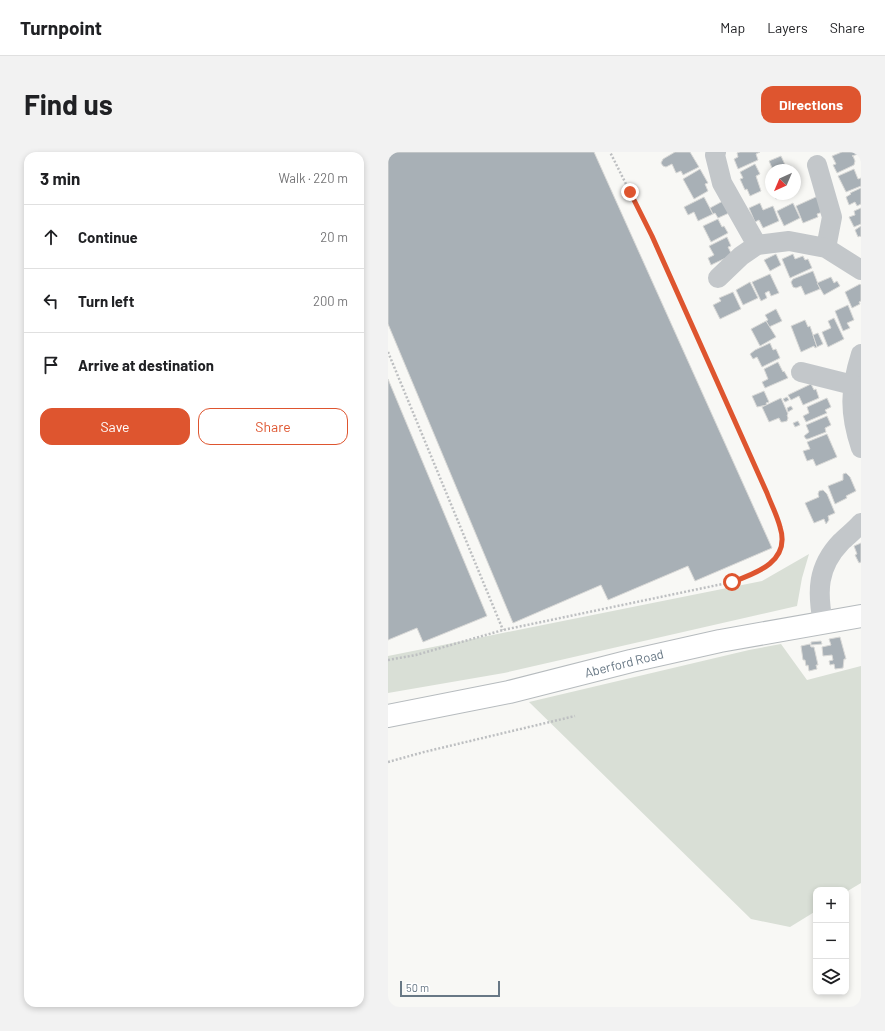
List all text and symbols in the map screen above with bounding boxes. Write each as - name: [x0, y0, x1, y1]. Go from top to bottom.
- text: Turnpoint: [20, 16, 102, 39]
- text: Map: [720, 19, 745, 36]
- text: Layers: [767, 19, 808, 36]
- text: Share: [830, 19, 865, 36]
- button: Directions: [761, 86, 861, 123]
- text: Find us: [24, 87, 113, 121]
- north arrow: [765, 164, 801, 200]
- text: 3 min: [40, 168, 80, 188]
- text: Walk · 220 m: [278, 170, 348, 186]
- route end: [621, 183, 639, 201]
- icon: ahead: [40, 226, 62, 248]
- text: Continue: [78, 228, 138, 246]
- text: 20 m: [320, 229, 348, 245]
- icon: left: [40, 290, 62, 312]
- text: Turn left: [78, 292, 134, 310]
- text: 200 m: [313, 293, 348, 309]
- icon: arrive: [40, 354, 62, 376]
- text: Arrive at destination: [78, 356, 214, 374]
- button: Save: [40, 408, 190, 445]
- button: Share: [198, 408, 348, 445]
- route start: [723, 573, 741, 591]
- street label: Aberford Road: [583, 645, 665, 681]
- map controls: [813, 887, 849, 995]
- button: +: [813, 887, 849, 923]
- button: −: [813, 923, 849, 959]
- button: layers: [813, 959, 849, 995]
- scale bar: [400, 979, 500, 998]
- text: 50 m: [406, 981, 429, 994]

